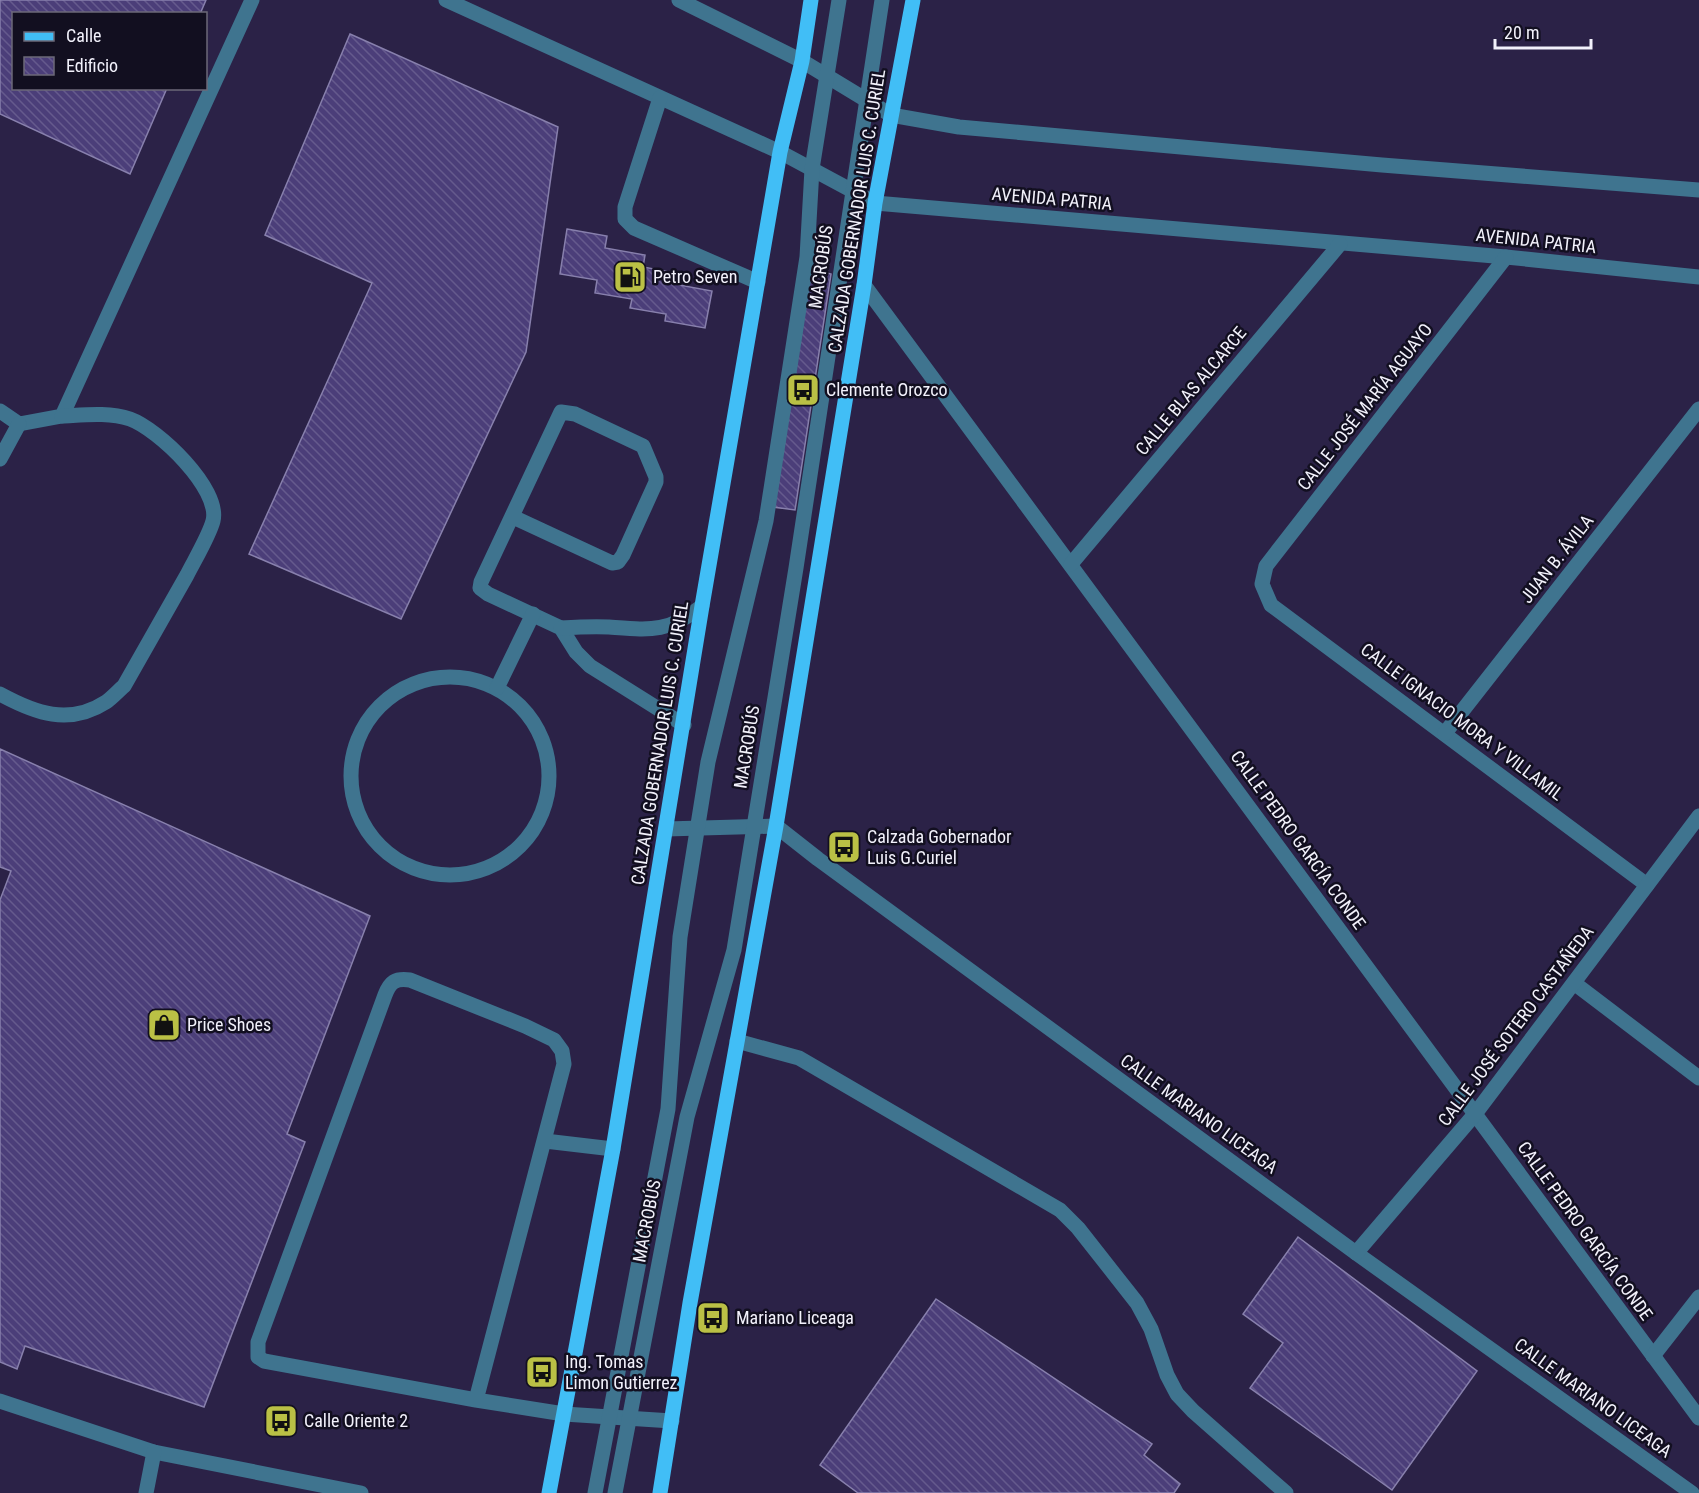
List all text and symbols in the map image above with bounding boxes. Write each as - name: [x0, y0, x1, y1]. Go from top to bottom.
- legend: [12, 12, 207, 90]
- scale bar: [1495, 12, 1591, 50]
- text: 20 m: [1504, 22, 1539, 43]
- text: Calle: [66, 25, 102, 46]
- text: Edificio: [66, 55, 118, 76]
- street label: CALZADA GOBERNADOR LUIS C. CURIEL: [824, 67, 889, 354]
- street label: AVENIDA PATRIA: [991, 183, 1114, 214]
- street label: MACROBÚS: [804, 224, 837, 310]
- street label: AVENIDA PATRIA: [1475, 224, 1598, 257]
- fuel station icon: Petro Seven: [612, 259, 648, 295]
- place label: Petro Seven: [653, 266, 738, 287]
- street label: CALLE JOSÉ MARÍA AGUAYO: [1293, 319, 1436, 494]
- street label: CALLE BLAS ALCARCE: [1131, 322, 1250, 459]
- bus stop icon: Clemente Orozco: [785, 372, 821, 408]
- place label: Clemente Orozco: [826, 379, 948, 400]
- street label: JUAN B. ÁVILA: [1516, 510, 1598, 607]
- street label: CALZADA GOBERNADOR LUIS C. CURIEL: [627, 599, 692, 886]
- street label: CALLE IGNACIO MORA Y VILLAMIL: [1357, 639, 1568, 805]
- street label: MACROBÚS: [730, 704, 763, 790]
- street label: CALLE PEDRO GARCÍA CONDE: [1226, 746, 1370, 933]
- place label: Calzada Gobernador Luis G.Curiel: [867, 826, 1012, 868]
- bus stop icon: Calzada Gobernador Luis G.Curiel: [826, 829, 862, 865]
- street label: CALLE JOSÉ SOTERO CASTAÑEDA: [1433, 921, 1598, 1130]
- shop icon: Price Shoes: [146, 1007, 182, 1043]
- place label: Price Shoes: [187, 1014, 271, 1035]
- street label: CALLE MARIANO LICEAGA: [1117, 1050, 1282, 1178]
- street label: CALLE PEDRO GARCÍA CONDE: [1513, 1137, 1657, 1324]
- street label: MACROBÚS: [628, 1178, 665, 1264]
- bus stop icon: Mariano Liceaga: [695, 1300, 731, 1336]
- place label: Mariano Liceaga: [736, 1307, 854, 1328]
- street label: CALLE MARIANO LICEAGA: [1511, 1334, 1676, 1462]
- place label: Ing. Tomas Limon Gutierrez: [565, 1351, 678, 1393]
- bus stop icon: Ing. Tomas Limon Gutierrez: [524, 1354, 560, 1390]
- bus stop icon: Calle Oriente 2: [263, 1403, 299, 1439]
- place label: Calle Oriente 2: [304, 1410, 408, 1431]

